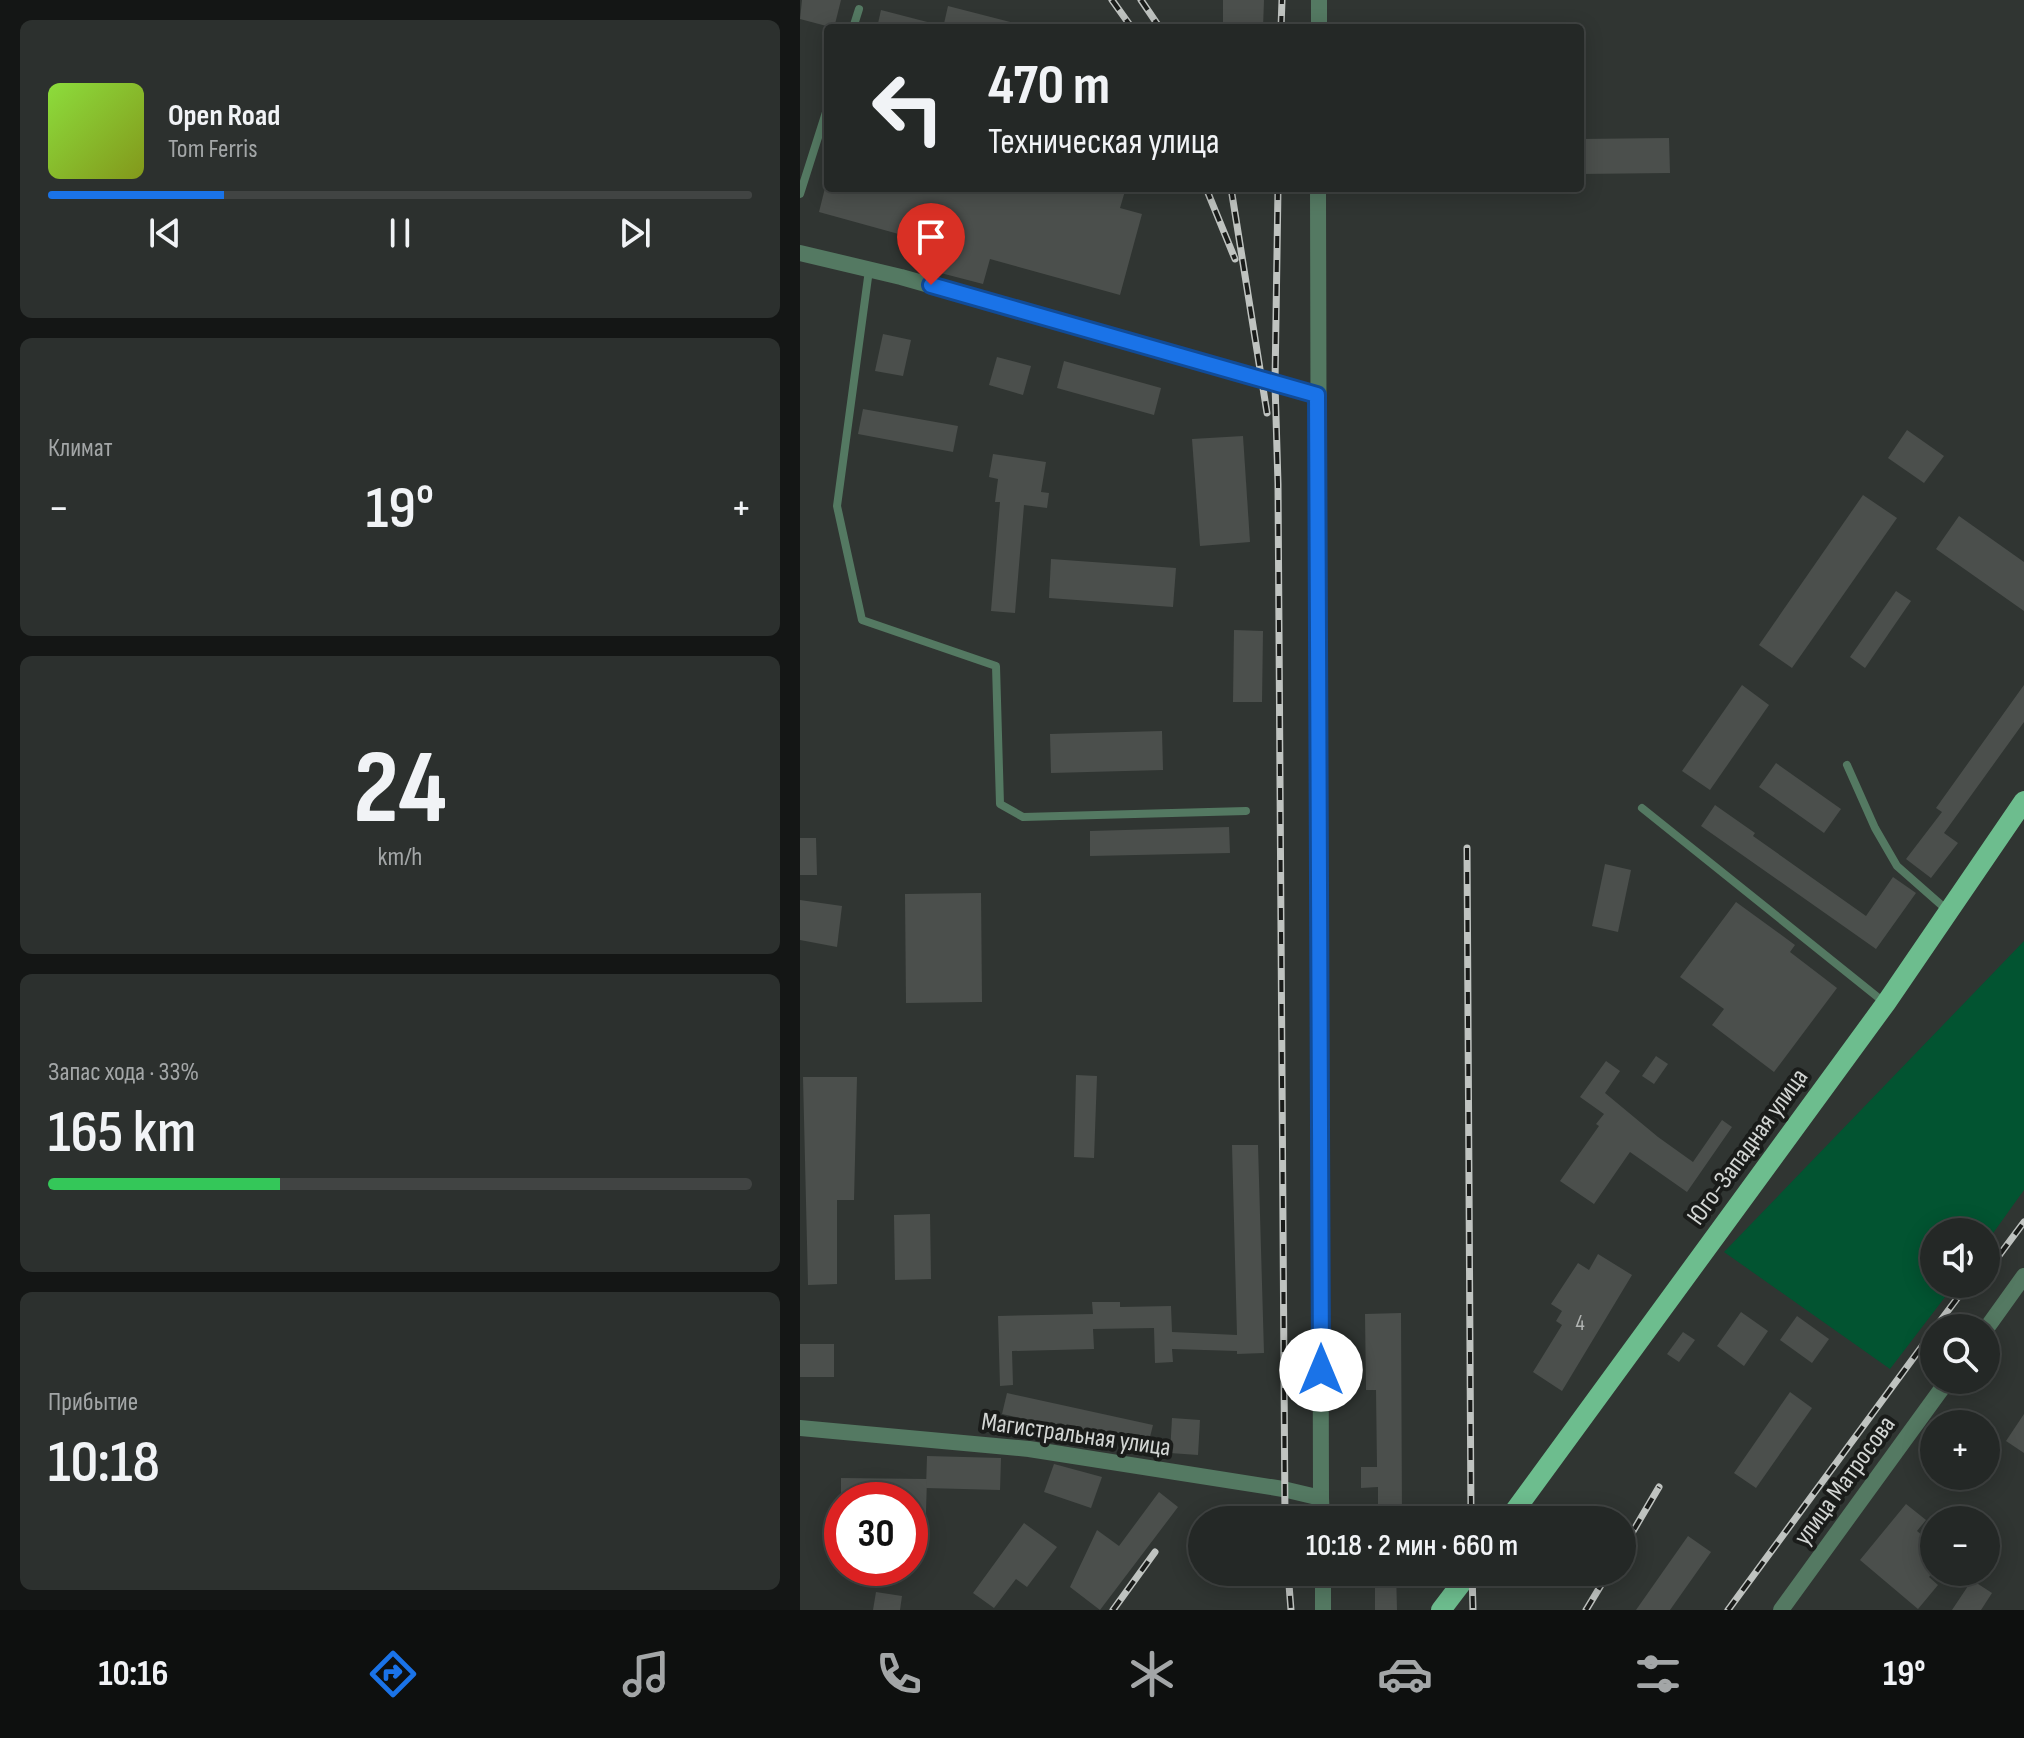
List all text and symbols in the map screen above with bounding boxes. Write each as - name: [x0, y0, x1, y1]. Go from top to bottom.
- text: 470 m: [988, 53, 1110, 120]
- icon: left: [856, 56, 960, 160]
- text: Open Road: [168, 98, 280, 134]
- text: Техническая улица: [988, 121, 1220, 164]
- text: Tom Ferris: [168, 134, 258, 165]
- pin: [897, 203, 965, 285]
- icon: previous: [143, 211, 187, 255]
- icon: pause: [378, 211, 422, 255]
- icon: next: [613, 211, 657, 255]
- icon: arrive: [909, 215, 953, 259]
- text: Климат: [48, 433, 112, 464]
- text: 19°: [366, 473, 434, 545]
- text: −: [48, 482, 70, 535]
- text: +: [730, 482, 752, 535]
- text: 24: [353, 727, 447, 852]
- text: km/h: [378, 842, 422, 873]
- text: Запас хода · 33%: [48, 1057, 199, 1088]
- street label: Юго-Западная улица: [1681, 1063, 1815, 1231]
- text: 165 km: [48, 1097, 196, 1169]
- map controls: [1920, 1218, 2000, 1586]
- button: sound: [1920, 1218, 2000, 1298]
- house number: 4: [1575, 1310, 1585, 1337]
- button: search: [1920, 1314, 2000, 1394]
- position arrow: [1279, 1328, 1363, 1412]
- text: Прибытие: [48, 1387, 138, 1418]
- street label: Магистральная улица: [979, 1406, 1173, 1464]
- street label: улица Матросова: [1788, 1410, 1902, 1552]
- button: +: [1920, 1410, 2000, 1490]
- text: 10:18: [48, 1427, 160, 1499]
- speed limit sign: 30: [824, 1482, 928, 1586]
- button: −: [1920, 1506, 2000, 1586]
- text: 10:18 · 2 мин · 660 m: [1306, 1528, 1518, 1564]
- icon: directions: [365, 1646, 421, 1702]
- icon: music: [618, 1646, 674, 1702]
- icon: phone: [871, 1646, 927, 1702]
- icon: climate: [1124, 1646, 1180, 1702]
- icon: car: [1377, 1646, 1433, 1702]
- icon: filters: [1630, 1646, 1686, 1702]
- text: 10:16: [98, 1653, 168, 1696]
- text: 19°: [1883, 1653, 1926, 1696]

